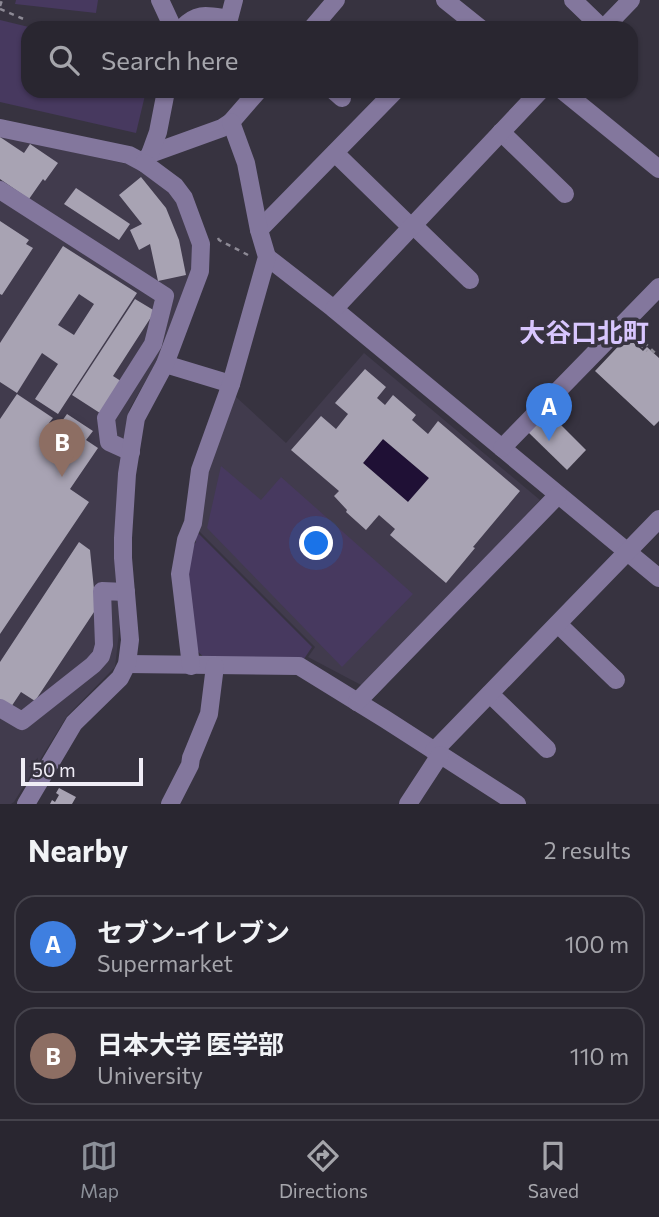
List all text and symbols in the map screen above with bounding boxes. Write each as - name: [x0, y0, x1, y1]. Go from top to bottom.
- search box: [21, 21, 638, 98]
- icon: search: [45, 41, 83, 79]
- text: Search here: [101, 44, 239, 75]
- district label: 大谷口北町: [519, 316, 649, 347]
- pin: A: [526, 383, 572, 441]
- pin: B: [39, 419, 85, 477]
- your location: [299, 526, 333, 560]
- scale bar: [21, 755, 144, 787]
- text: 50 m: [32, 758, 76, 781]
- text: Nearby: [28, 831, 128, 868]
- text: 2 results: [544, 836, 631, 864]
- text: セブン-イレブン: [97, 916, 290, 947]
- text: A: [45, 930, 61, 958]
- text: 100 m: [565, 930, 629, 958]
- text: Supermarket: [97, 949, 233, 977]
- text: 日本大学 医学部: [97, 1028, 284, 1059]
- text: B: [45, 1042, 61, 1070]
- text: 110 m: [570, 1042, 629, 1070]
- text: University: [97, 1061, 203, 1089]
- tab: Map: [80, 1137, 119, 1202]
- tab: Directions: [279, 1137, 368, 1202]
- tab: Saved: [528, 1137, 579, 1202]

